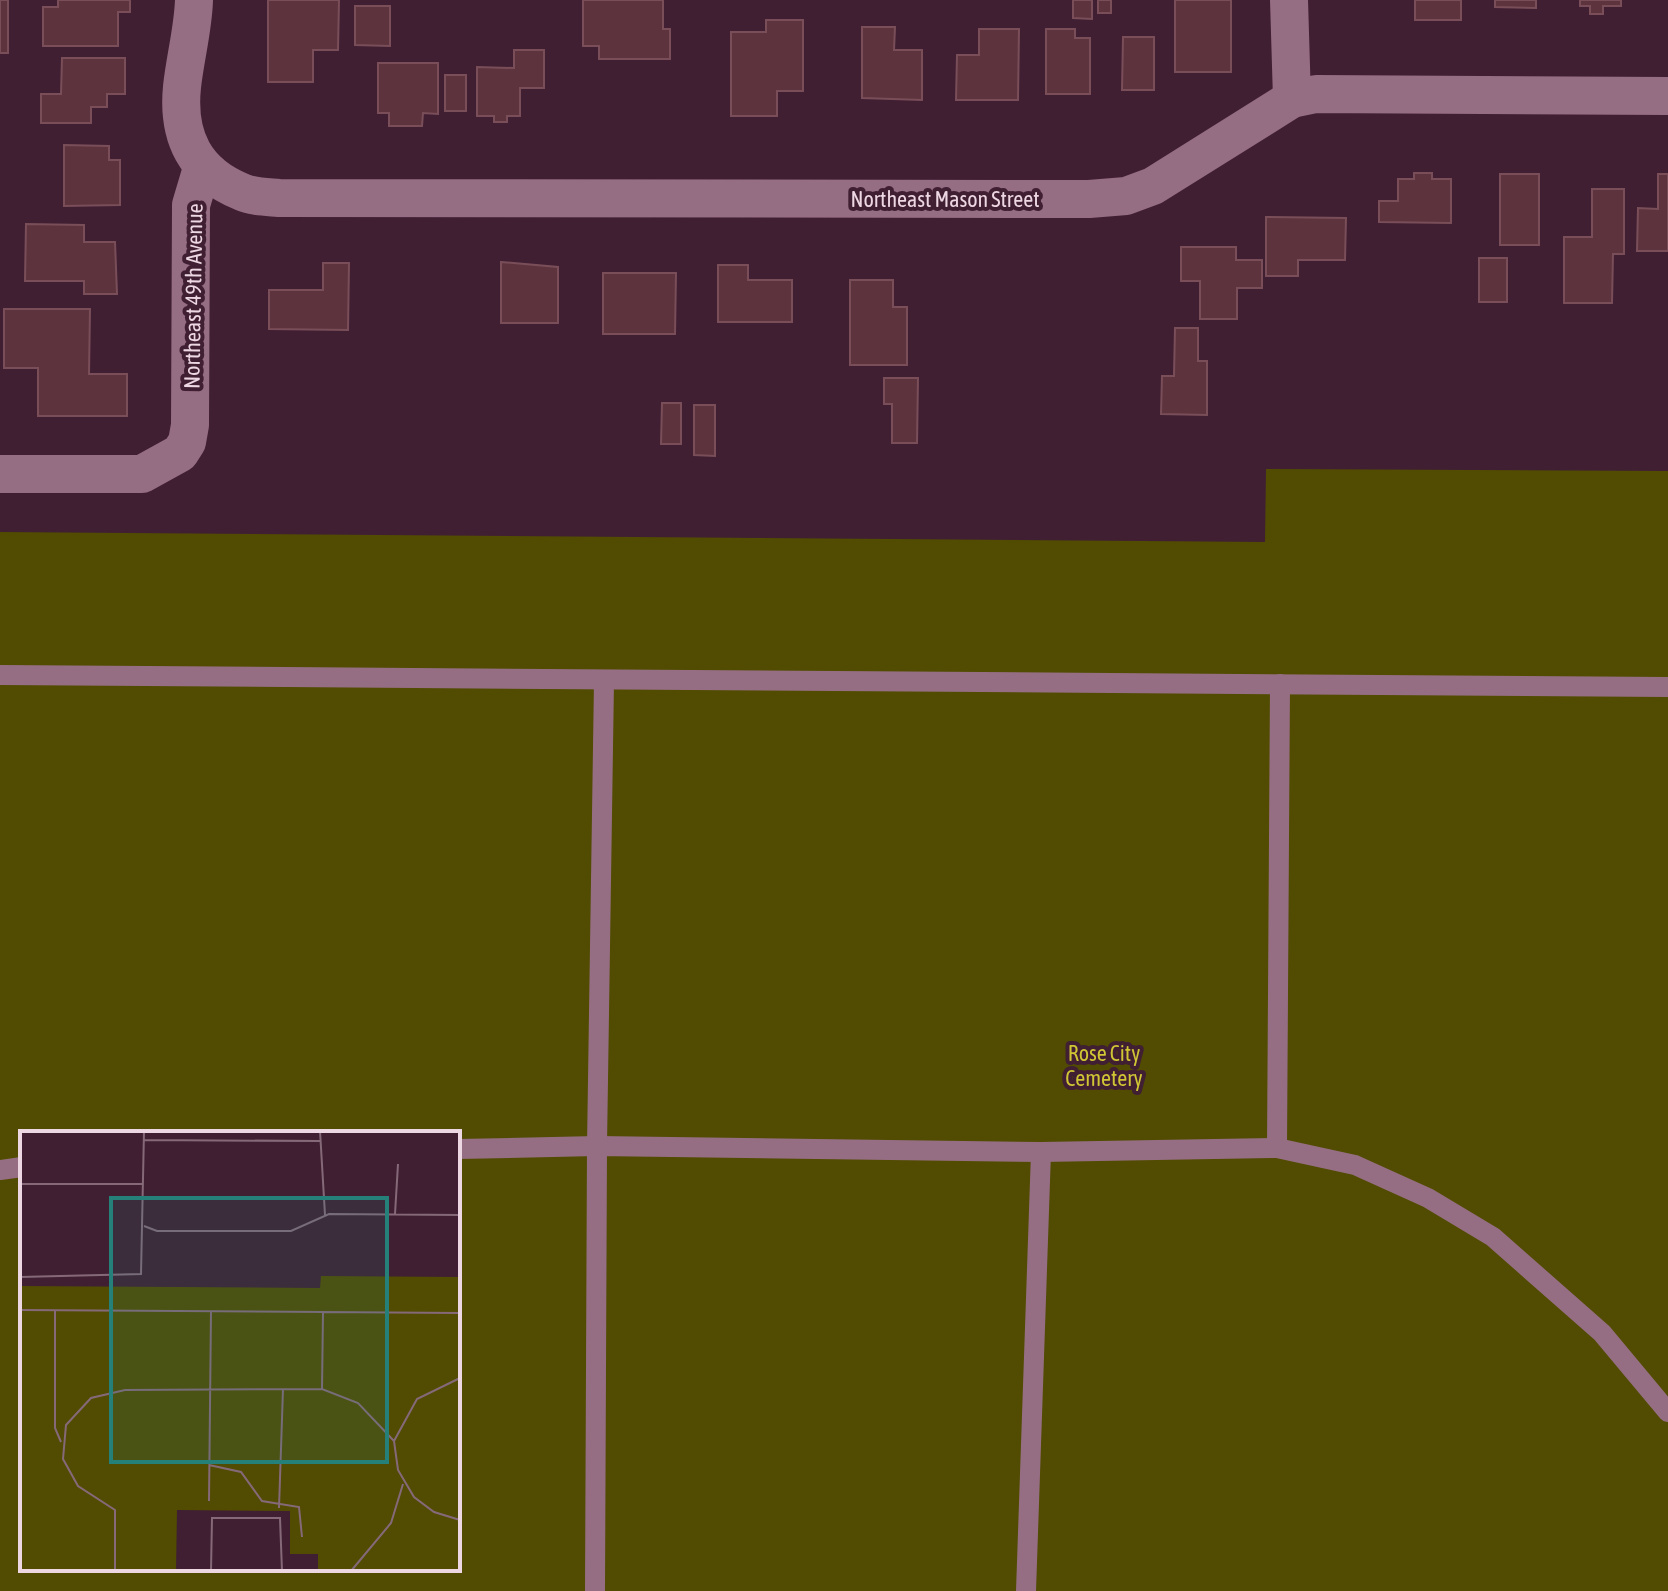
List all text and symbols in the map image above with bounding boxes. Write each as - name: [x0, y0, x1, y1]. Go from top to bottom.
- street label: Northeast Mason Street: [851, 186, 1039, 212]
- street label: Northeast 49th Avenue: [178, 203, 208, 389]
- park label: Rose City Cemetery: [1065, 1040, 1143, 1091]
- inset map: [20, 1131, 460, 1571]

